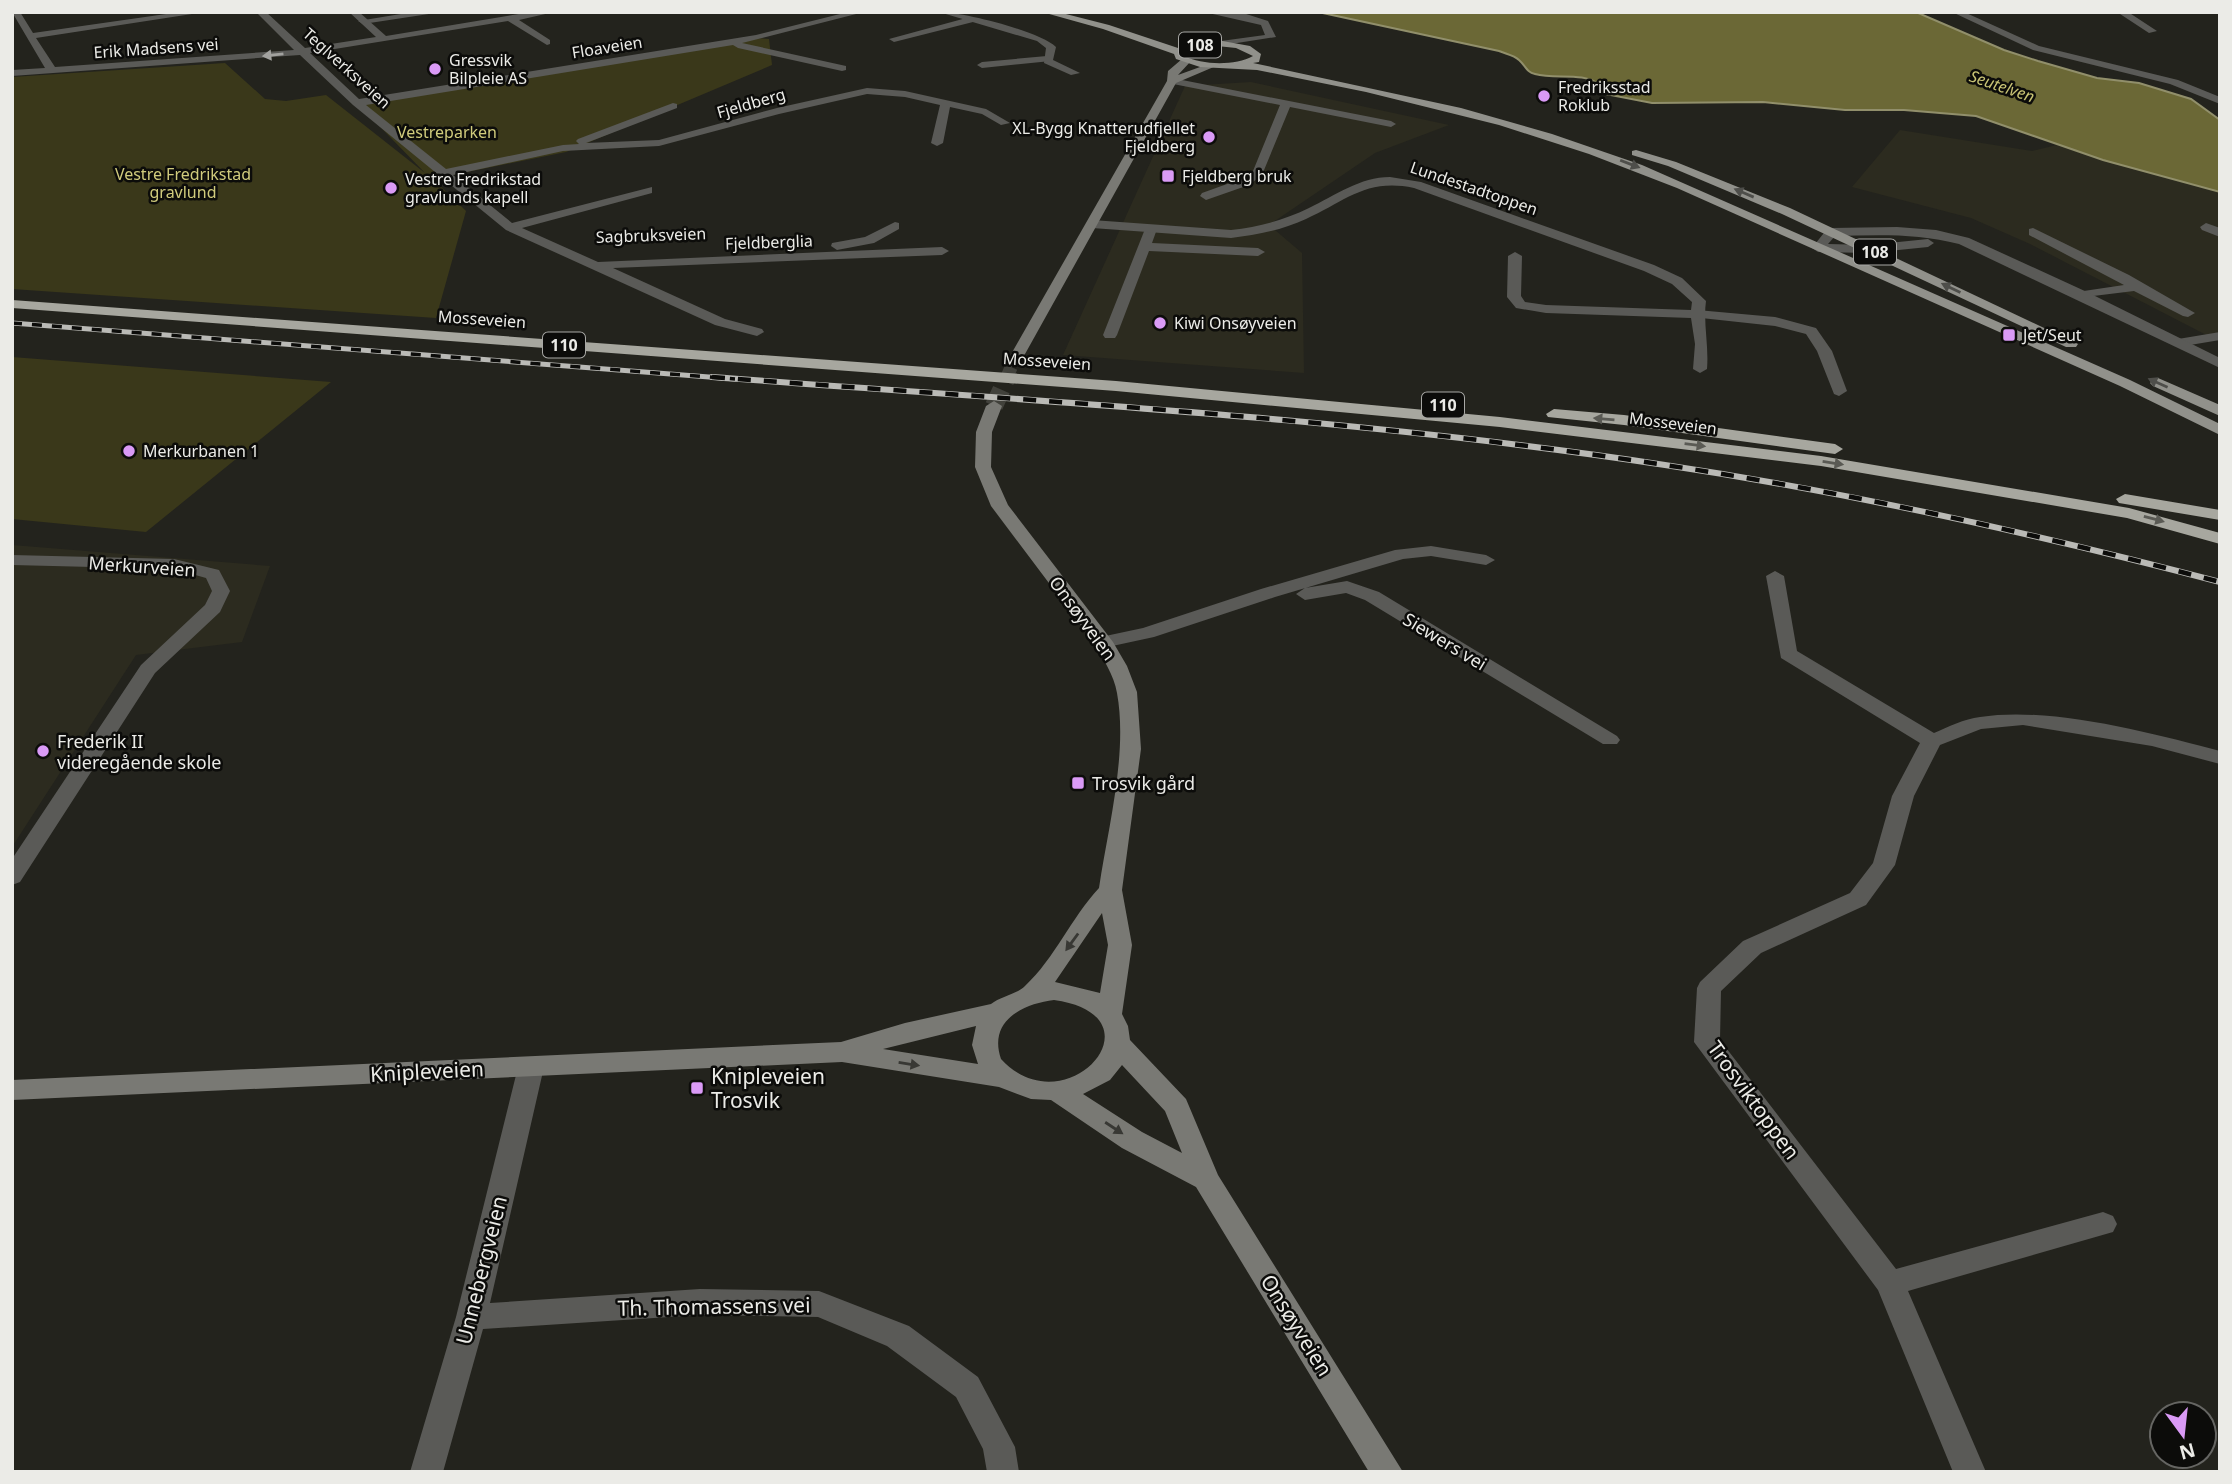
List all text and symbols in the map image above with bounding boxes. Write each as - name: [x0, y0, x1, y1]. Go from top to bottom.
- street label: Teglverksveien: [298, 23, 396, 113]
- street label: Floaveien: [570, 31, 644, 63]
- road number: 108: [1179, 32, 1221, 58]
- street label: Erik Madsens vei: [93, 33, 219, 63]
- one-way arrow: [262, 49, 284, 60]
- place label: Gressvik Bilpleie AS: [449, 49, 527, 89]
- marker: Gressvik Bilpleie AS: [427, 61, 443, 77]
- water label: Seutelven: [1967, 65, 2037, 107]
- place label: Fredriksstad Roklub: [1558, 76, 1651, 116]
- street label: Fjeldberg: [714, 83, 788, 123]
- marker: Fredriksstad Roklub: [1536, 88, 1552, 104]
- place label: XL-Bygg Knatterudfjellet Fjeldberg: [1012, 117, 1195, 157]
- park label: Vestreparken: [397, 121, 497, 143]
- marker: XL-Bygg Knatterudfjellet Fjeldberg: [1201, 129, 1217, 145]
- street label: Lundestadtoppen: [1407, 156, 1541, 220]
- one-way arrow: [1619, 159, 1640, 170]
- park label: Vestre Fredrikstad gravlund: [115, 163, 251, 203]
- place label: Fjeldberg bruk: [1182, 165, 1292, 187]
- place label: Vestre Fredrikstad gravlunds kapell: [405, 168, 541, 208]
- marker: Fjeldberg bruk: [1160, 168, 1176, 184]
- marker: Vestre Fredrikstad gravlunds kapell: [383, 180, 399, 196]
- one-way arrow: [1733, 188, 1754, 199]
- street label: Sagbruksveien: [595, 222, 707, 248]
- street label: Fjeldberglia: [725, 229, 813, 255]
- road number: 108: [1854, 240, 1896, 264]
- one-way arrow: [1941, 283, 1961, 294]
- street label: Mosseveien: [437, 305, 527, 333]
- place label: Kiwi Onsøyveien: [1174, 312, 1297, 334]
- marker: Kiwi Onsøyveien: [1152, 315, 1168, 331]
- place label: Jet/Seut: [2021, 324, 2082, 346]
- marker: Jet/Seut: [2001, 327, 2017, 343]
- road number: 110: [543, 332, 585, 358]
- street label: Mosseveien: [1002, 347, 1092, 375]
- one-way arrow: [2147, 377, 2168, 388]
- road number: 110: [1422, 392, 1464, 418]
- street label: Mosseveien: [1628, 407, 1718, 439]
- one-way arrow: [1593, 413, 1615, 424]
- place label: Merkurbanen 1: [143, 440, 259, 462]
- one-way arrow: [1685, 440, 1707, 451]
- marker: Merkurbanen 1: [121, 443, 137, 459]
- one-way arrow: [1822, 458, 1844, 469]
- one-way arrow: [2144, 515, 2165, 525]
- street label: Merkurveien: [88, 550, 196, 582]
- street label: Onsøyveien: [1044, 571, 1122, 665]
- street label: Siewers vei: [1399, 607, 1491, 675]
- place label: Frederik II videregående skole: [57, 729, 222, 774]
- marker: Frederik II videregående skole: [35, 743, 51, 759]
- place label: Trosvik gård: [1092, 771, 1195, 795]
- marker: Trosvik gård: [1070, 775, 1086, 791]
- one-way arrow: [1065, 933, 1079, 951]
- street label: Trosviktoppen: [1702, 1035, 1806, 1165]
- street label: Knipleveien: [369, 1054, 485, 1088]
- one-way arrow: [898, 1059, 920, 1070]
- place label: Knipleveien Trosvik: [711, 1062, 825, 1114]
- marker: Knipleveien Trosvik: [689, 1080, 705, 1096]
- one-way arrow: [1104, 1121, 1123, 1134]
- street label: Unnebergveien: [449, 1193, 513, 1347]
- street label: Onsøyveien: [1255, 1269, 1339, 1381]
- street label: Th. Thomassens vei: [617, 1290, 811, 1322]
- north arrow: [2148, 1400, 2218, 1470]
- text: N: [2177, 1437, 2198, 1466]

